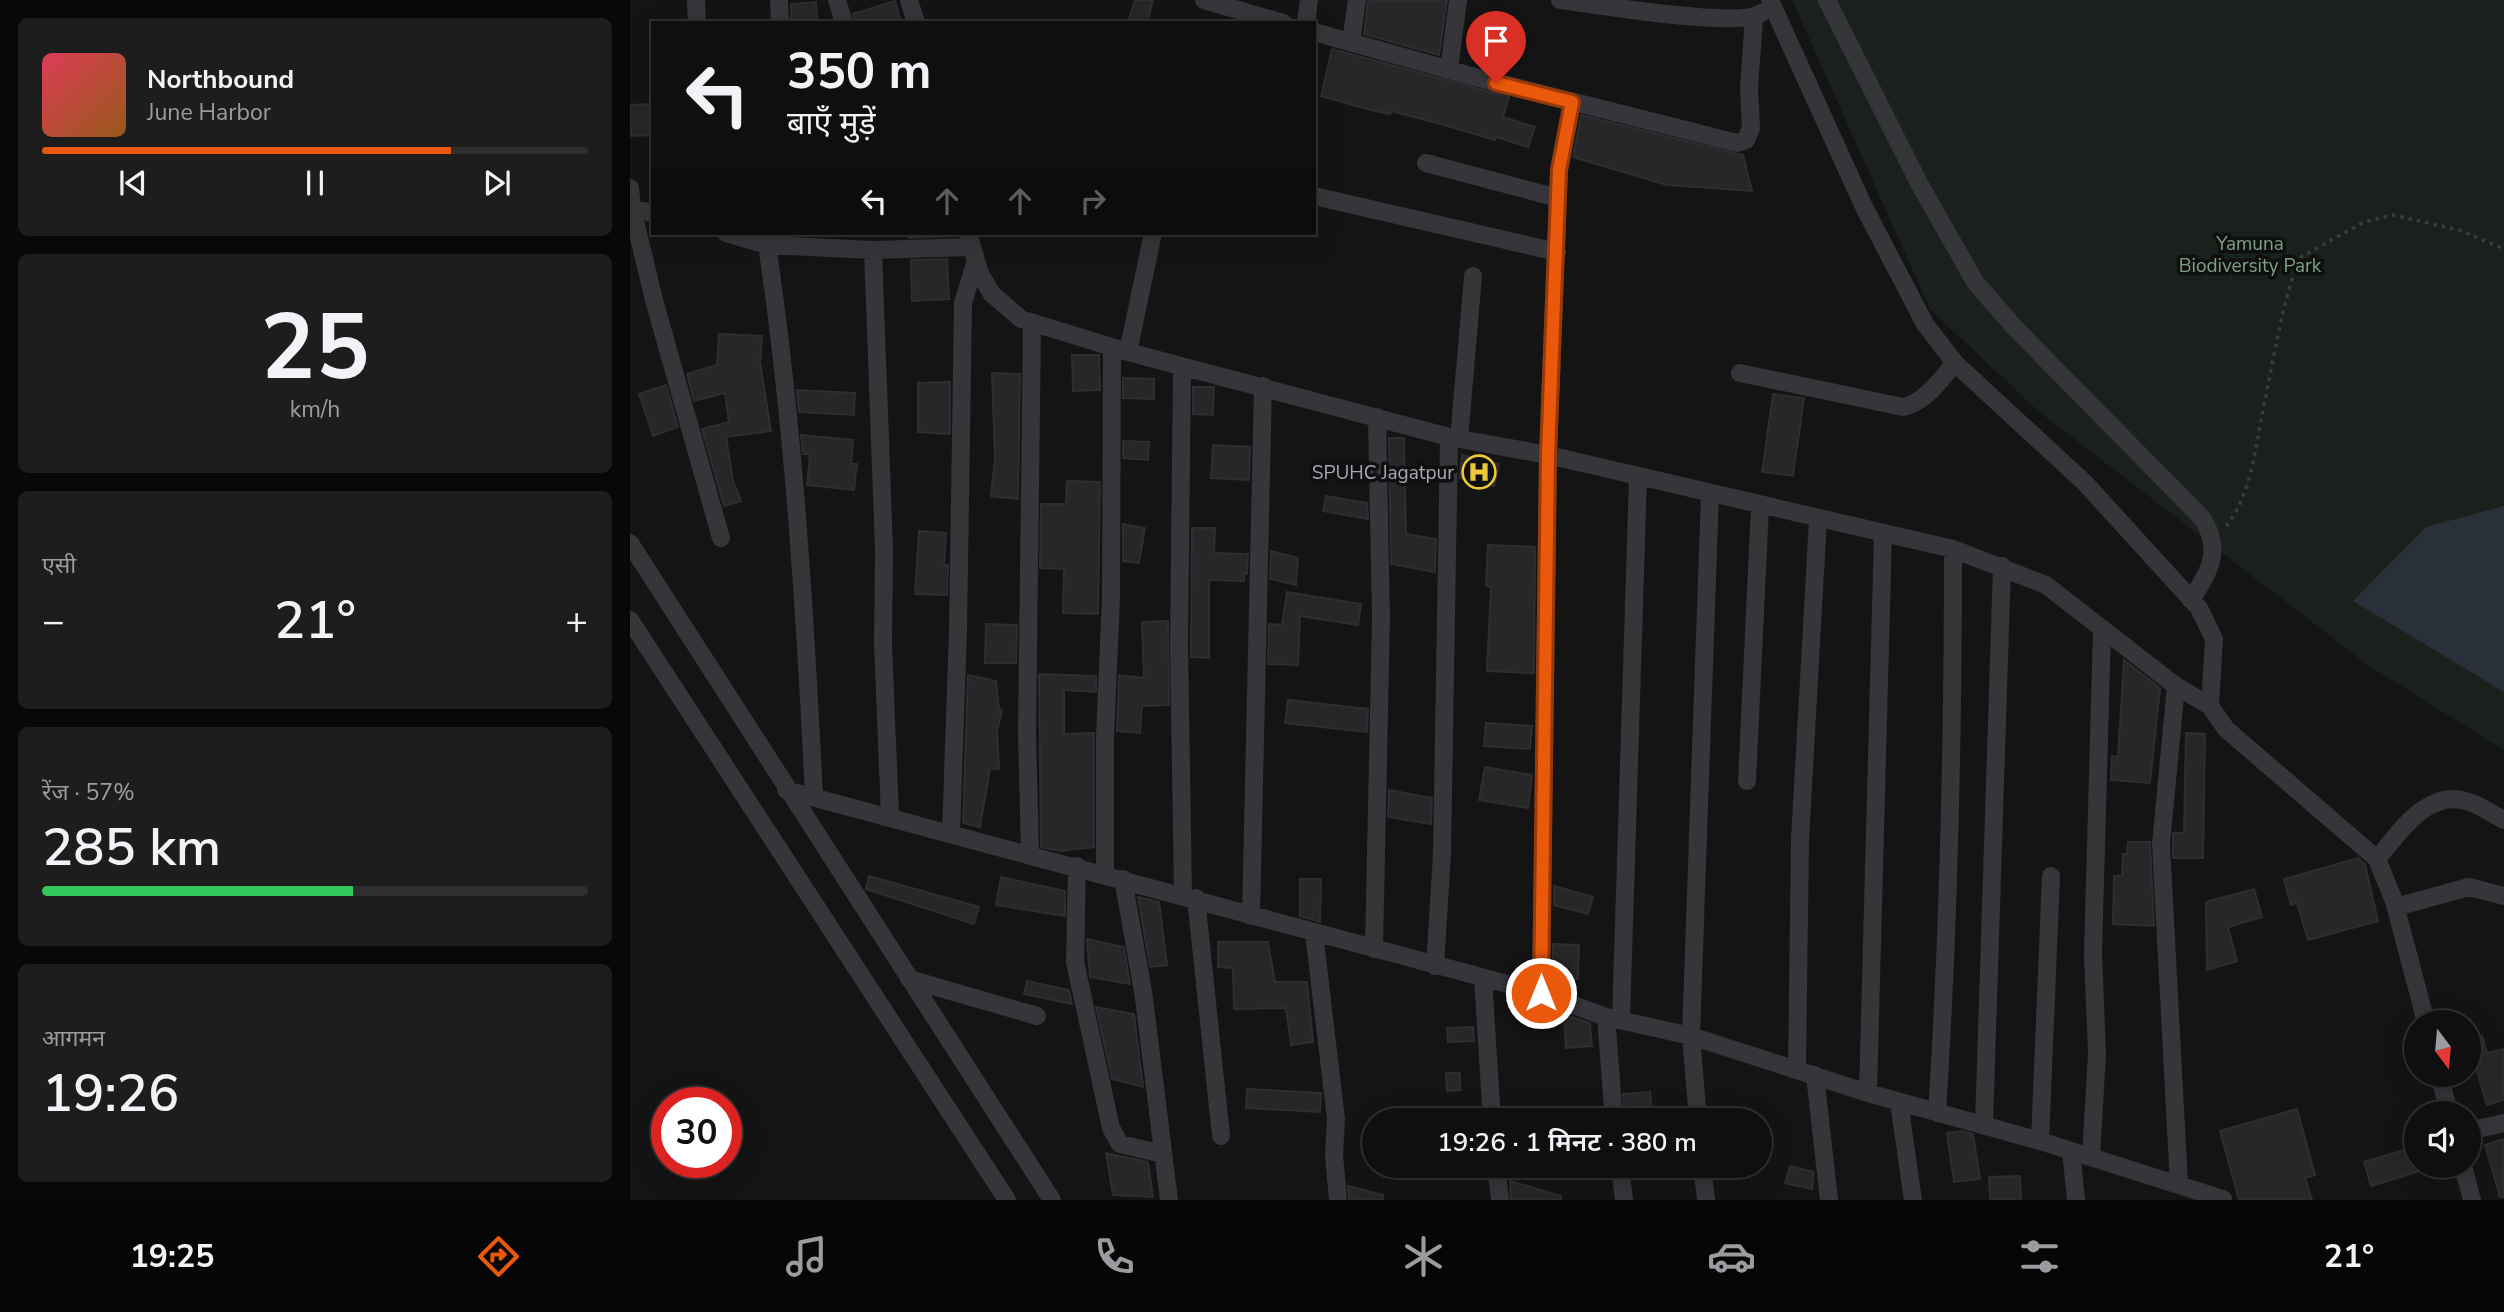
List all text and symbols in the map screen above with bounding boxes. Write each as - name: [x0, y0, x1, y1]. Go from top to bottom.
- pin: [1466, 11, 1526, 83]
- icon: arrive: [1477, 22, 1515, 60]
- text: 350 m: [787, 38, 931, 105]
- icon: left: [672, 49, 763, 140]
- text: Northbound: [147, 62, 294, 97]
- text: June Harbor: [147, 97, 271, 128]
- text: बाएँ मुड़ें: [787, 102, 876, 145]
- icon: previous: [114, 164, 152, 202]
- icon: pause: [296, 164, 334, 202]
- icon: next: [478, 164, 516, 202]
- icon: left: [855, 182, 893, 220]
- icon: ahead: [928, 182, 966, 220]
- icon: ahead: [1001, 182, 1039, 220]
- icon: right: [1074, 182, 1112, 220]
- park label: Yamuna Biodiversity Park: [2179, 231, 2322, 279]
- text: 25: [260, 286, 370, 410]
- text: km/h: [290, 394, 340, 425]
- hospital icon: SPUHC Jagatpur: [1460, 453, 1498, 491]
- place label: SPUHC Jagatpur: [1312, 460, 1454, 486]
- text: एसी: [42, 550, 76, 581]
- text: 21°: [274, 585, 356, 656]
- text: −: [42, 596, 65, 647]
- text: +: [565, 596, 588, 647]
- text: रेंज · 57%: [42, 777, 135, 808]
- text: 285 km: [42, 812, 221, 883]
- position arrow: [1504, 956, 1578, 1030]
- north arrow: [2404, 1010, 2482, 1087]
- map controls: [2404, 1010, 2481, 1178]
- text: आगमन: [42, 1023, 105, 1054]
- text: 19:26: [42, 1058, 179, 1129]
- speed limit sign: 30: [651, 1087, 742, 1178]
- button: sound: [2404, 1101, 2481, 1178]
- text: 19:26 · 1 मिनट · 380 m: [1437, 1125, 1697, 1160]
- icon: directions: [474, 1232, 523, 1281]
- icon: music: [782, 1232, 831, 1281]
- icon: phone: [1090, 1232, 1139, 1281]
- icon: climate: [1399, 1232, 1448, 1281]
- icon: car: [1707, 1232, 1756, 1281]
- icon: filters: [2015, 1232, 2064, 1281]
- text: 19:25: [130, 1235, 214, 1278]
- text: 21°: [2324, 1235, 2374, 1278]

